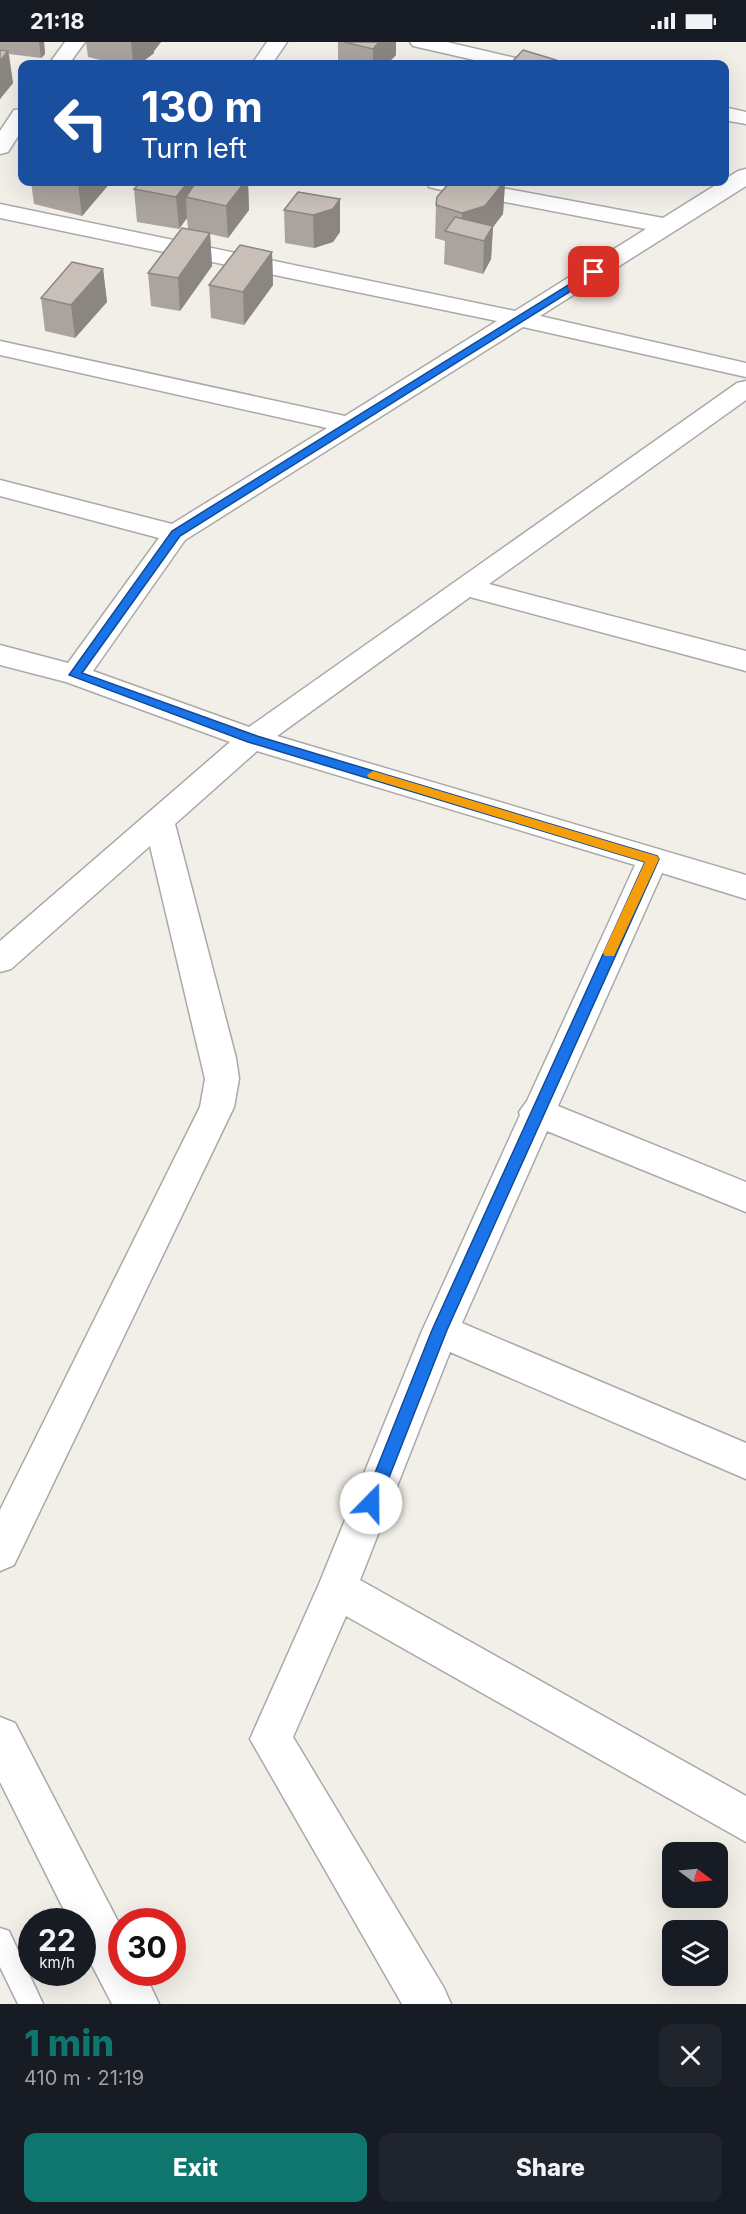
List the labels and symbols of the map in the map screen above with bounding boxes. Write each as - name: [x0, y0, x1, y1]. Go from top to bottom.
- pin: [568, 246, 619, 297]
- position arrow: [339, 1471, 403, 1535]
- north arrow: [662, 1842, 728, 1908]
- speed limit sign: 30: [108, 1908, 186, 1986]

